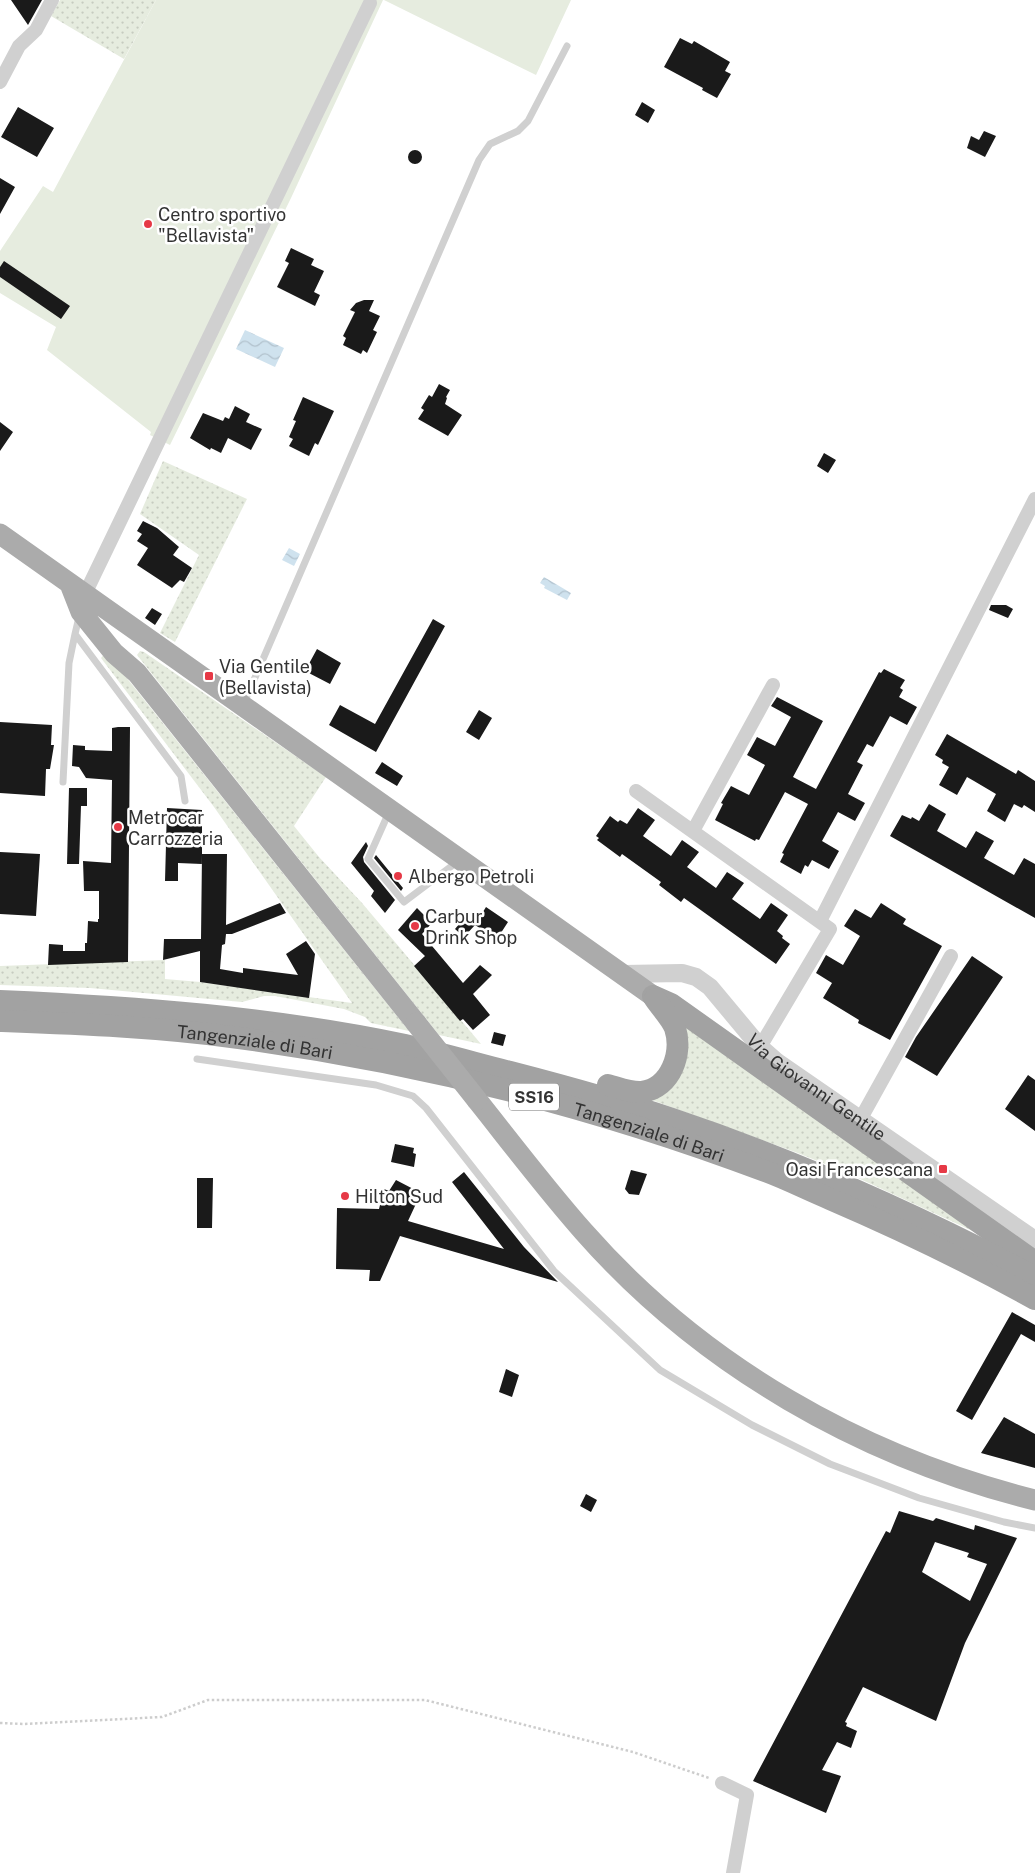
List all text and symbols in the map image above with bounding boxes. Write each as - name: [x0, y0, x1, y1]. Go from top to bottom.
- place label: Centro sportivo "Bellavista": [158, 204, 286, 246]
- marker: Centro sportivo "Bellavista": [142, 218, 154, 230]
- place label: Via Gentile (Bellavista): [219, 656, 312, 698]
- marker: Via Gentile (Bellavista): [203, 670, 215, 682]
- place label: Metrocar Carrozzeria: [128, 807, 223, 849]
- marker: Metrocar Carrozzeria: [112, 821, 124, 833]
- place label: Albergo Petroli: [408, 866, 534, 887]
- marker: Albergo Petroli: [392, 870, 404, 882]
- place label: Carbur Drink Shop: [425, 906, 517, 948]
- marker: Carbur Drink Shop: [409, 920, 421, 932]
- street label: Tangenziale di Bari: [176, 1020, 335, 1063]
- street label: Via Giovanni Gentile: [743, 1029, 890, 1145]
- road number: SS16: [509, 1084, 559, 1110]
- street label: Tangenziale di Bari: [571, 1098, 727, 1166]
- place label: Oasi Francescana: [786, 1159, 933, 1180]
- marker: Oasi Francescana: [937, 1163, 949, 1175]
- place label: Hilton Sud: [355, 1186, 443, 1207]
- marker: Hilton Sud: [339, 1190, 351, 1202]

